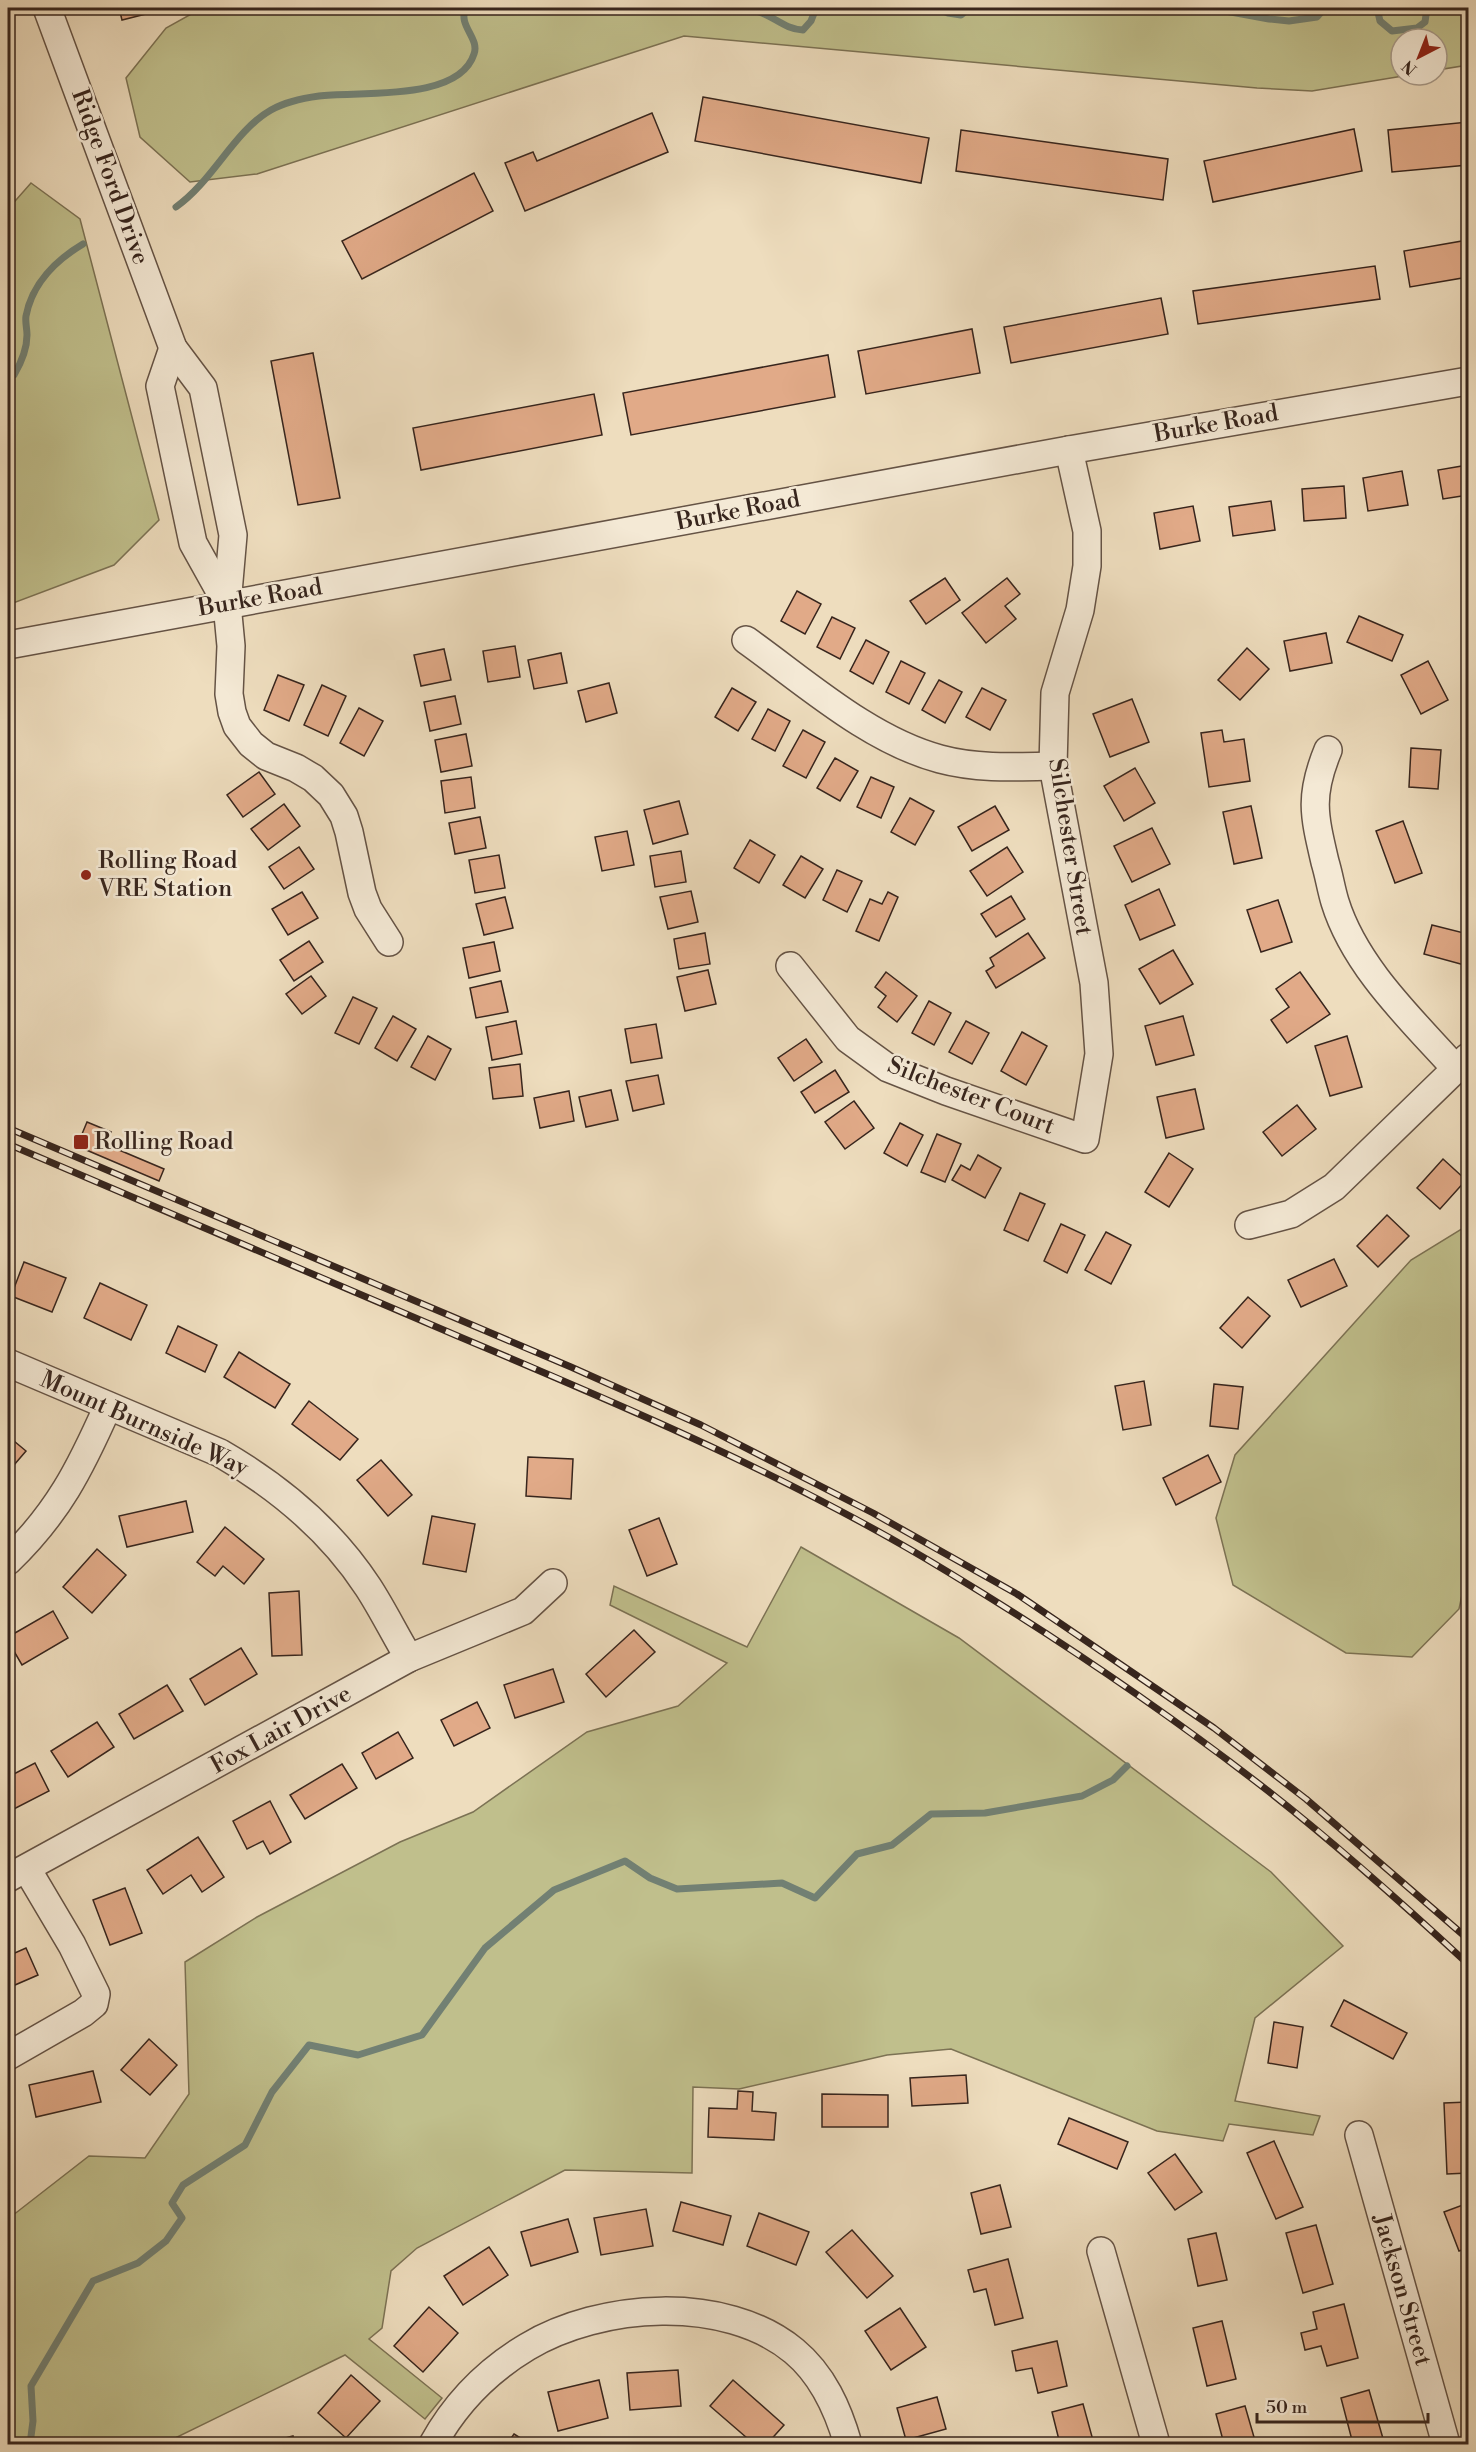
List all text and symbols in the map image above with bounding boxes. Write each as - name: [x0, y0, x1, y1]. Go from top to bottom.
- north arrow: [1389, 27, 1449, 87]
- text: N: [1398, 56, 1421, 79]
- street label: Ridge Ford Drive: [64, 85, 156, 269]
- street label: Burke Road: [1151, 398, 1281, 450]
- street label: Burke Road: [672, 484, 803, 538]
- street label: Burke Road: [195, 572, 325, 624]
- street label: Silchester Street: [1041, 756, 1099, 938]
- place label: Rolling Road VRE Station: [97, 846, 238, 904]
- marker: Rolling Road VRE Station: [79, 868, 93, 882]
- street label: Silchester Court: [883, 1050, 1059, 1142]
- place label: Rolling Road: [94, 1127, 234, 1157]
- marker: Rolling Road: [72, 1133, 90, 1151]
- street label: Mount Burnside Way: [35, 1365, 253, 1484]
- street label: Fox Lair Drive: [205, 1679, 357, 1781]
- street label: Jackson Street: [1366, 2210, 1438, 2370]
- scale bar: [1257, 2386, 1428, 2424]
- text: 50 m: [1266, 2396, 1308, 2419]

